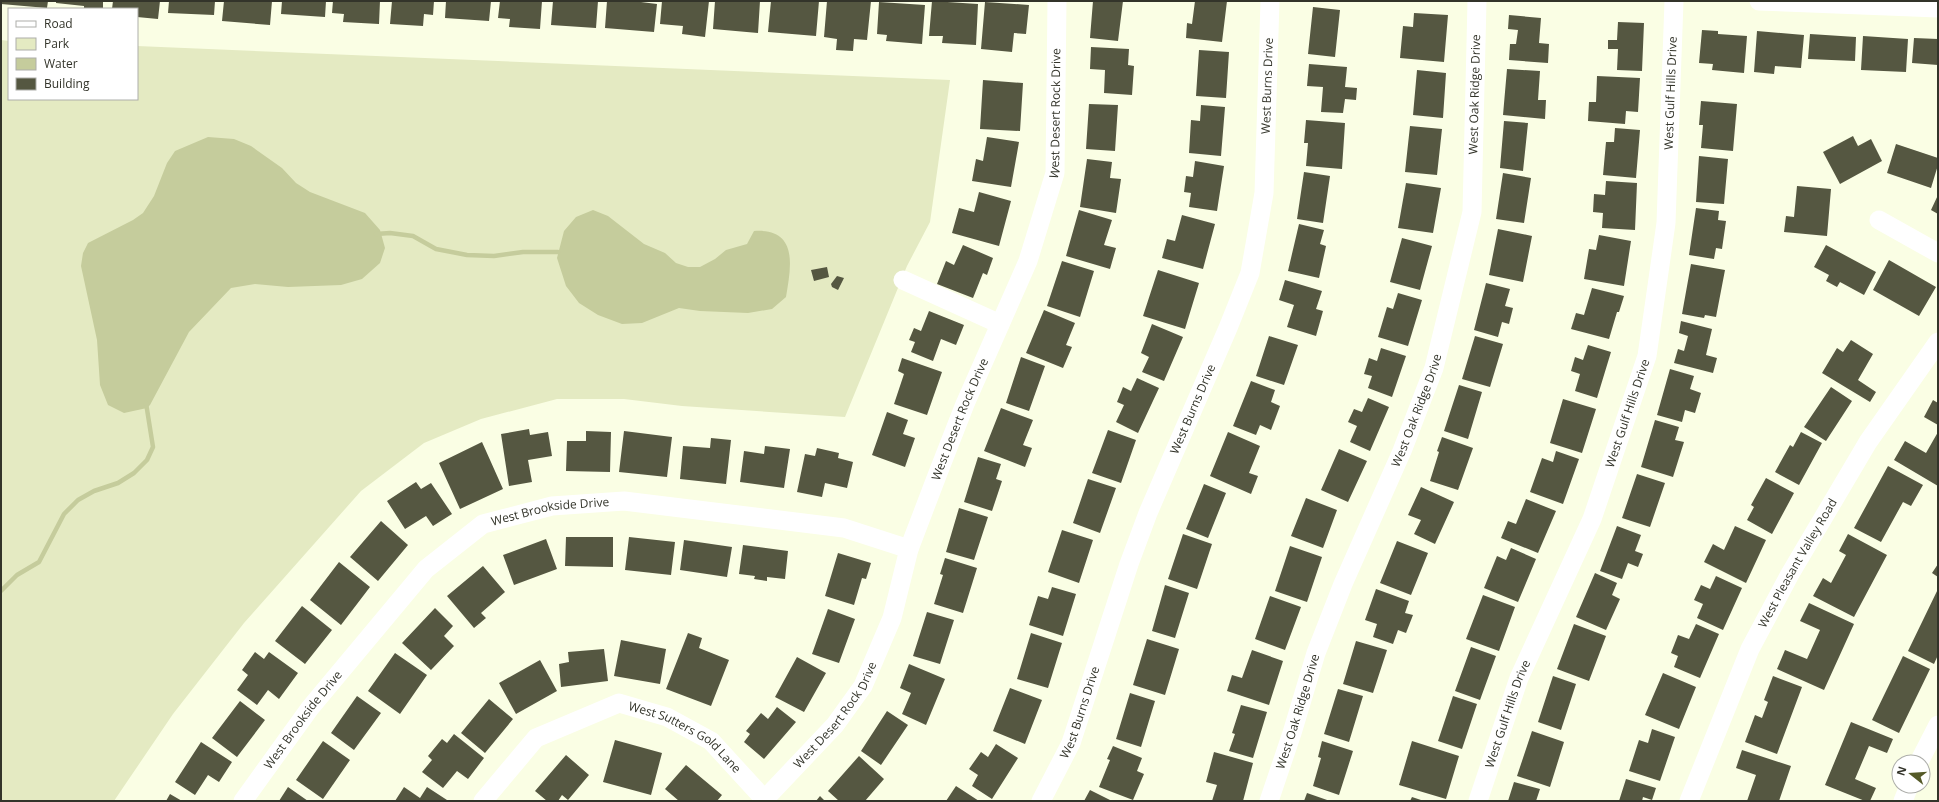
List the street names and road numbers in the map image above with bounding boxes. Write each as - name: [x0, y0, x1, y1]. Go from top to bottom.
- street label: West Oak Ridge Drive: [1464, 34, 1484, 155]
- street label: West Gulf Hills Drive: [1660, 36, 1681, 150]
- street label: West Burns Drive: [1257, 37, 1277, 134]
- street label: West Desert Rock Drive: [1045, 48, 1064, 181]
- street label: West Oak Ridge Drive: [1387, 352, 1445, 470]
- street label: West Desert Rock Drive: [927, 355, 992, 483]
- street label: West Gulf Hills Drive: [1601, 357, 1653, 470]
- street label: West Burns Drive: [1165, 361, 1220, 457]
- street label: West Brookside Drive: [489, 493, 610, 530]
- street label: West Pleasant Valley Road: [1754, 495, 1841, 631]
- street label: West Oak Ridge Drive: [1271, 651, 1323, 771]
- street label: West Gulf Hills Drive: [1481, 657, 1534, 770]
- street label: West Desert Rock Drive: [789, 659, 880, 772]
- street label: West Burns Drive: [1055, 664, 1103, 761]
- street label: West Brookside Drive: [260, 667, 346, 772]
- street label: West Sutters Gold Lane: [627, 697, 745, 777]

